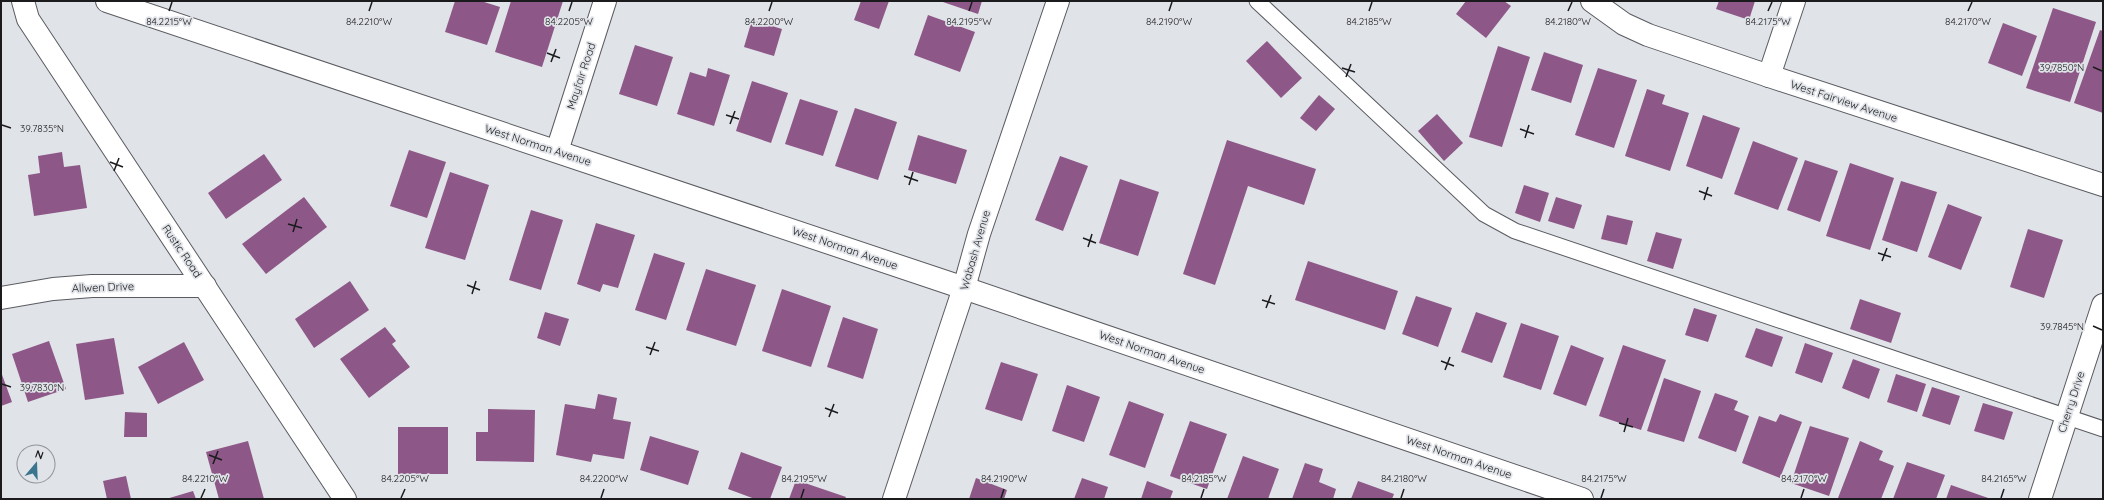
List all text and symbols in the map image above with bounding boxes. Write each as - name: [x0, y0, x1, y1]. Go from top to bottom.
- text: 84.2215°W: [146, 15, 192, 28]
- text: 84.2210°W: [346, 15, 392, 28]
- text: 84.2205°W: [545, 15, 593, 28]
- text: 84.2200°W: [745, 15, 794, 28]
- text: 84.2195°W: [946, 15, 992, 28]
- text: 84.2190°W: [1146, 15, 1192, 28]
- text: 84.2185°W: [1346, 15, 1392, 28]
- text: 84.2180°W: [1545, 15, 1591, 28]
- text: 84.2175°W: [1745, 15, 1791, 28]
- text: 84.2170°W: [1945, 15, 1991, 28]
- street label: Mayfair Road: [564, 41, 598, 111]
- text: 39.7850°N: [2040, 61, 2084, 74]
- street label: West Fairview Avenue: [1789, 77, 1899, 125]
- street label: West Norman Avenue: [483, 121, 593, 169]
- text: 39.7835°N: [20, 122, 64, 135]
- street label: Wabash Avenue: [957, 208, 993, 292]
- street label: Rustic Road: [159, 222, 205, 280]
- street label: West Norman Avenue: [790, 223, 900, 273]
- street label: Allwen Drive: [72, 279, 134, 295]
- text: 39.7845°N: [2040, 320, 2084, 333]
- street label: West Norman Avenue: [1097, 327, 1207, 377]
- street label: Cherry Drive: [2054, 369, 2088, 435]
- text: 39.7830°N: [20, 381, 64, 394]
- street label: West Norman Avenue: [1404, 432, 1514, 482]
- north arrow: [16, 444, 56, 484]
- text: N: [33, 447, 45, 462]
- text: 84.2210°W: [182, 472, 228, 485]
- text: 84.2205°W: [381, 472, 429, 485]
- text: 84.2200°W: [580, 472, 629, 485]
- text: 84.2195°W: [781, 472, 827, 485]
- text: 84.2190°W: [981, 472, 1027, 485]
- text: 84.2185°W: [1181, 472, 1227, 485]
- text: 84.2180°W: [1381, 472, 1427, 485]
- text: 84.2175°W: [1581, 472, 1627, 485]
- text: 84.2170°W: [1781, 472, 1827, 485]
- text: 84.2165°W: [1981, 472, 2027, 485]

